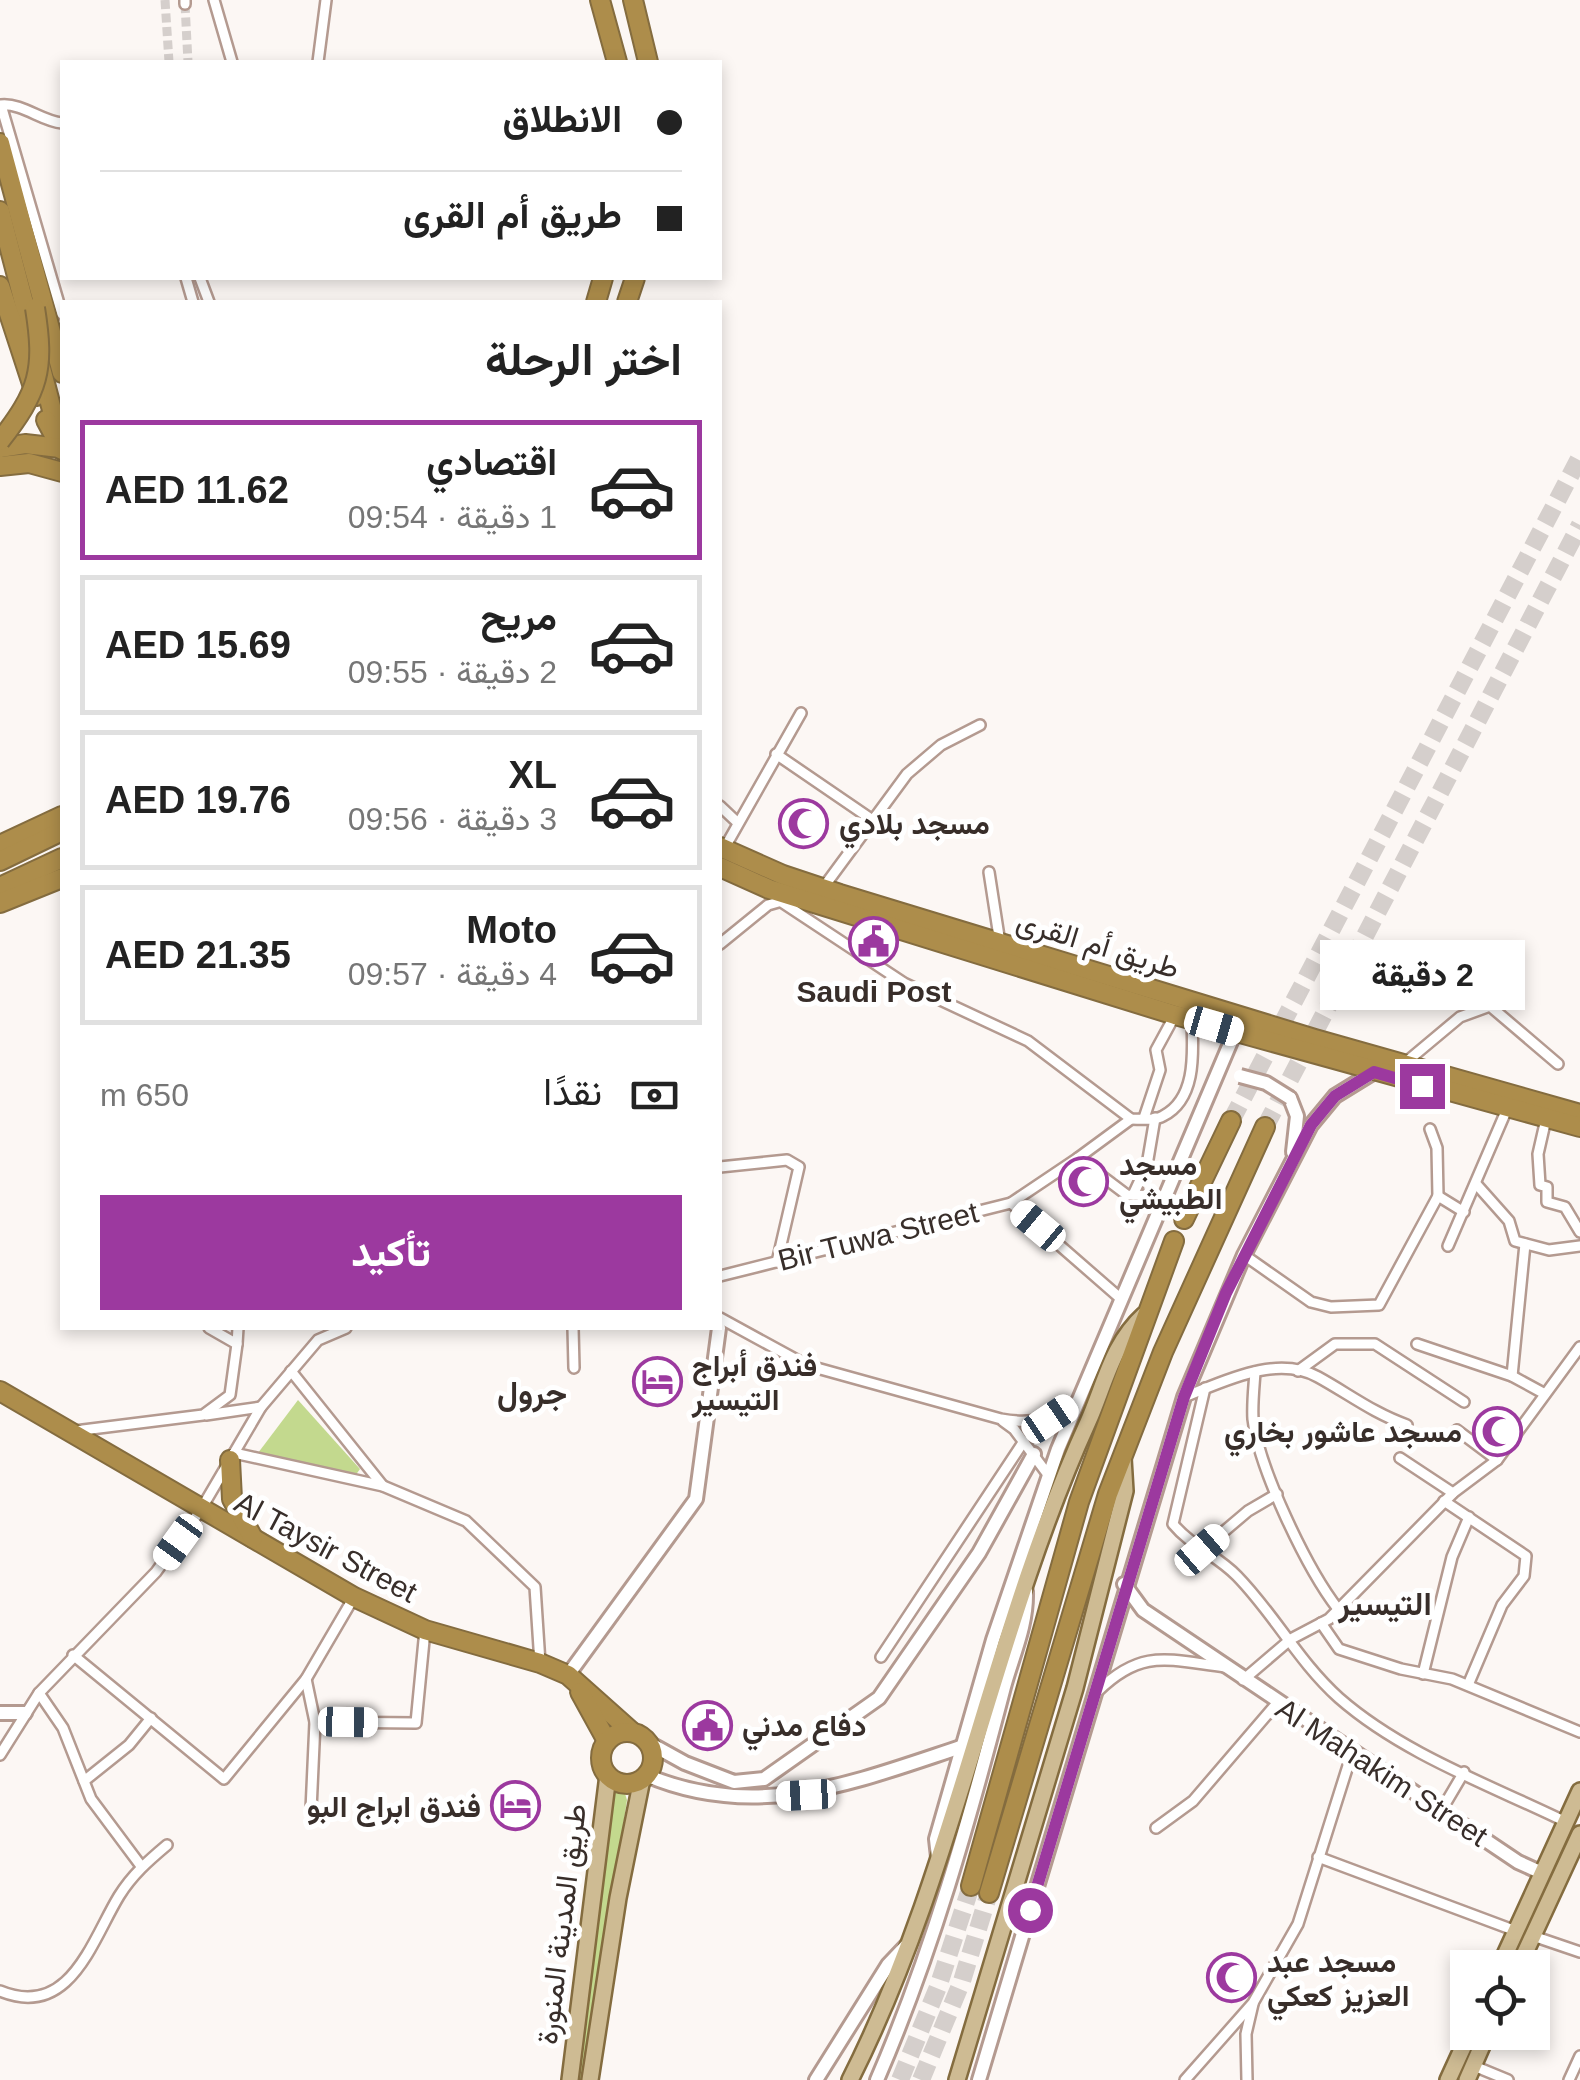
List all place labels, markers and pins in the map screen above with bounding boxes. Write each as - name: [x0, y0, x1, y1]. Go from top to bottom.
- mosque icon: مسجد بلادي: [778, 797, 830, 849]
- place label: مسجد بلادي: [839, 807, 990, 849]
- public building icon: Saudi Post: [848, 916, 900, 968]
- place label: Saudi Post: [796, 975, 952, 1008]
- place label: مسجد الطبيشي: [1119, 1148, 1222, 1224]
- mosque icon: مسجد الطبيشي: [1058, 1155, 1110, 1207]
- place label: فندق أبراج التيسير: [691, 1349, 817, 1418]
- hotel icon: فندق أبراج التيسير: [631, 1356, 683, 1408]
- mosque icon: مسجد عاشور بخاري: [1471, 1405, 1523, 1457]
- place label: مسجد عاشور بخاري: [1224, 1415, 1462, 1457]
- public building icon: دفاع مدني: [681, 1699, 733, 1751]
- place label: دفاع مدني: [742, 1709, 867, 1751]
- hotel icon: فندق ابراج البو: [490, 1780, 542, 1832]
- place label: فندق ابراج البو: [307, 1790, 481, 1827]
- place label: مسجد عبد العزيز كعكي: [1267, 1945, 1410, 2021]
- mosque icon: مسجد عبد العزيز كعكي: [1206, 1952, 1258, 2004]

